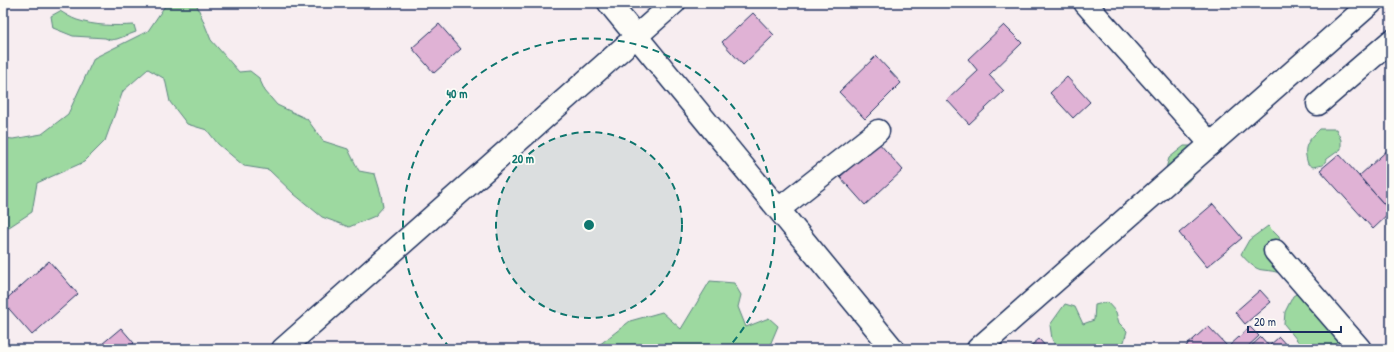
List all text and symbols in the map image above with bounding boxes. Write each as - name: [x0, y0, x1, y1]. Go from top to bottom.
- text: 40 m: [447, 85, 467, 102]
- text: 20 m: [512, 150, 534, 167]
- centre of rings: [582, 218, 596, 232]
- scale bar: [1248, 308, 1341, 334]
- text: 20 m: [1254, 313, 1276, 330]

